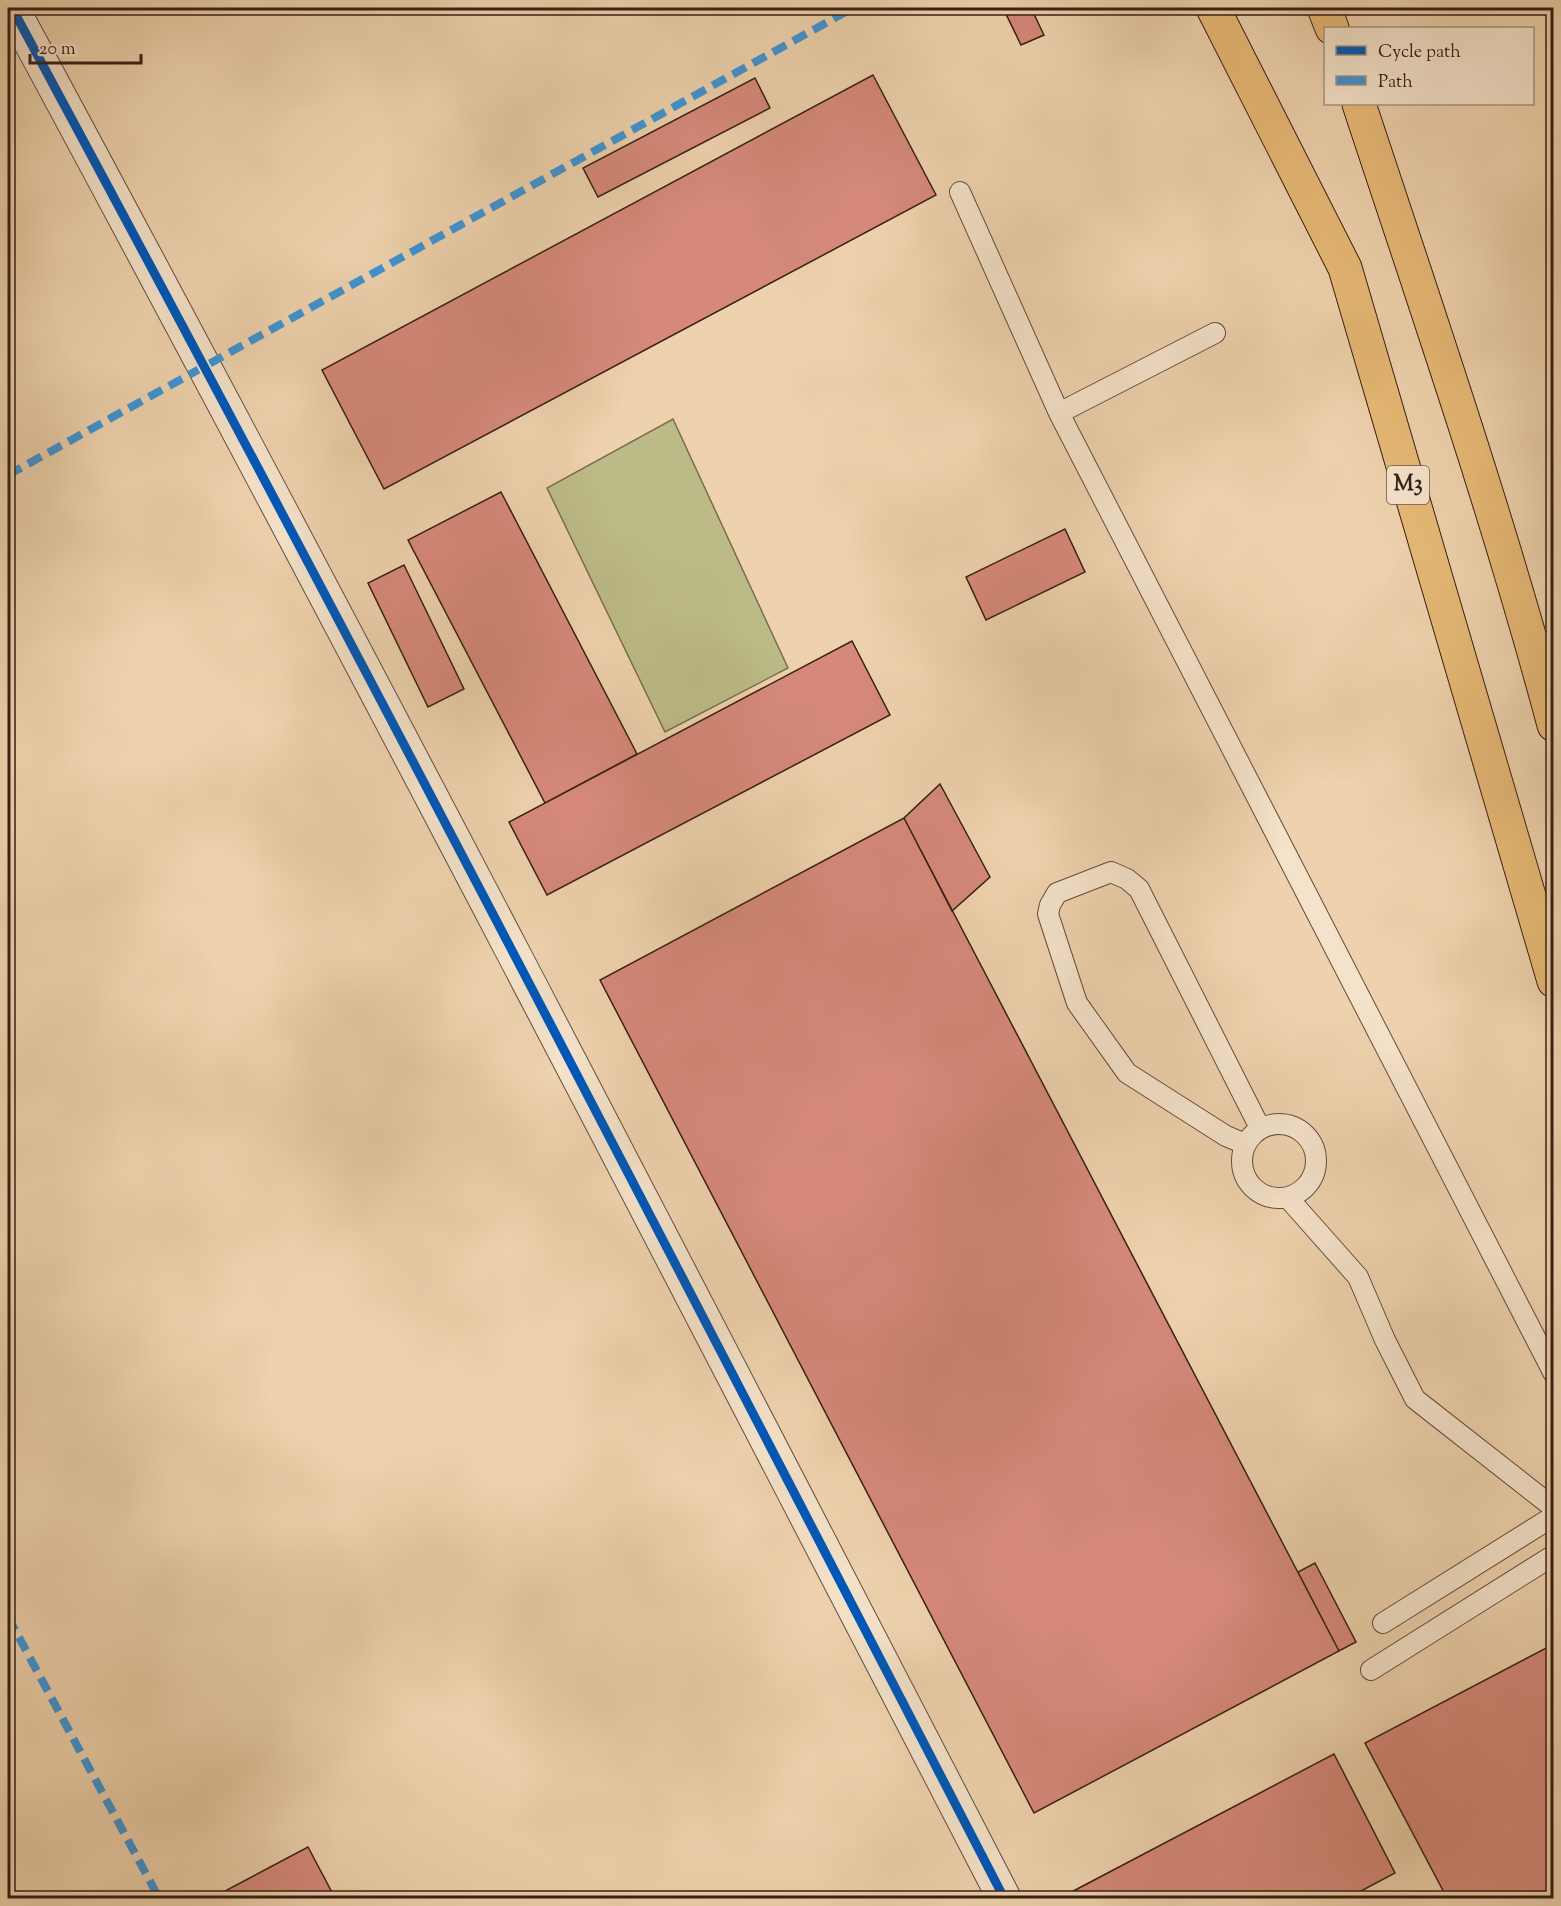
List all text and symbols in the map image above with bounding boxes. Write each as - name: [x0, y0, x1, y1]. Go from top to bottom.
- scale bar: [30, 27, 141, 65]
- legend: [1324, 27, 1534, 105]
- text: 20 m: [39, 37, 76, 63]
- text: Cycle path: [1378, 40, 1461, 66]
- text: Path: [1378, 70, 1413, 96]
- road number: M3: [1387, 466, 1429, 504]

